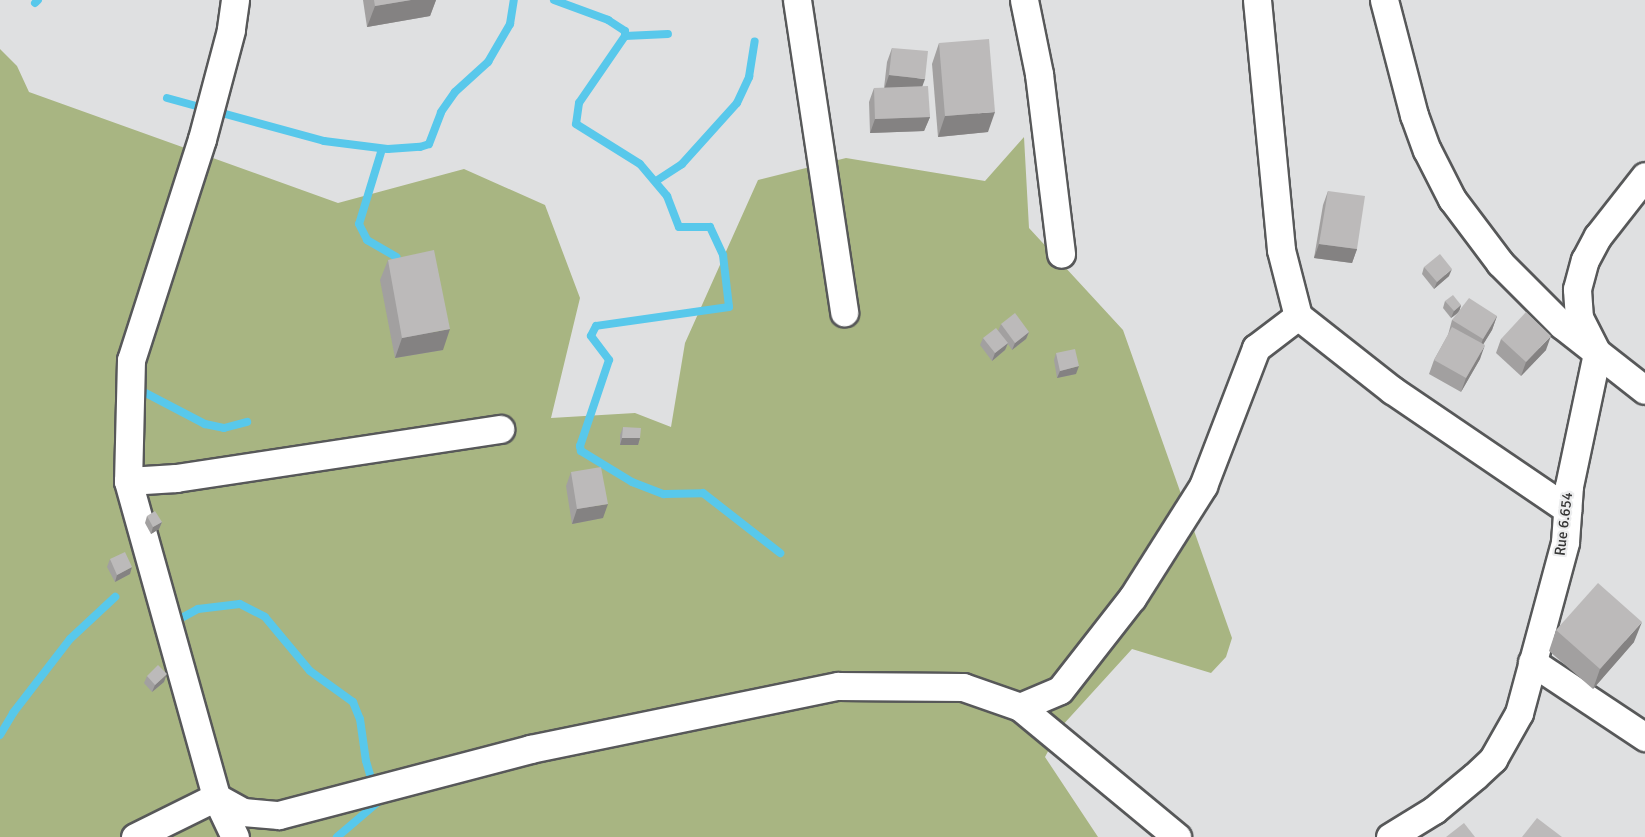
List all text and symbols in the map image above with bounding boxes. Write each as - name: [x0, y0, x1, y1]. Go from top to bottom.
- street label: Rue 6.654: [1551, 491, 1577, 557]

